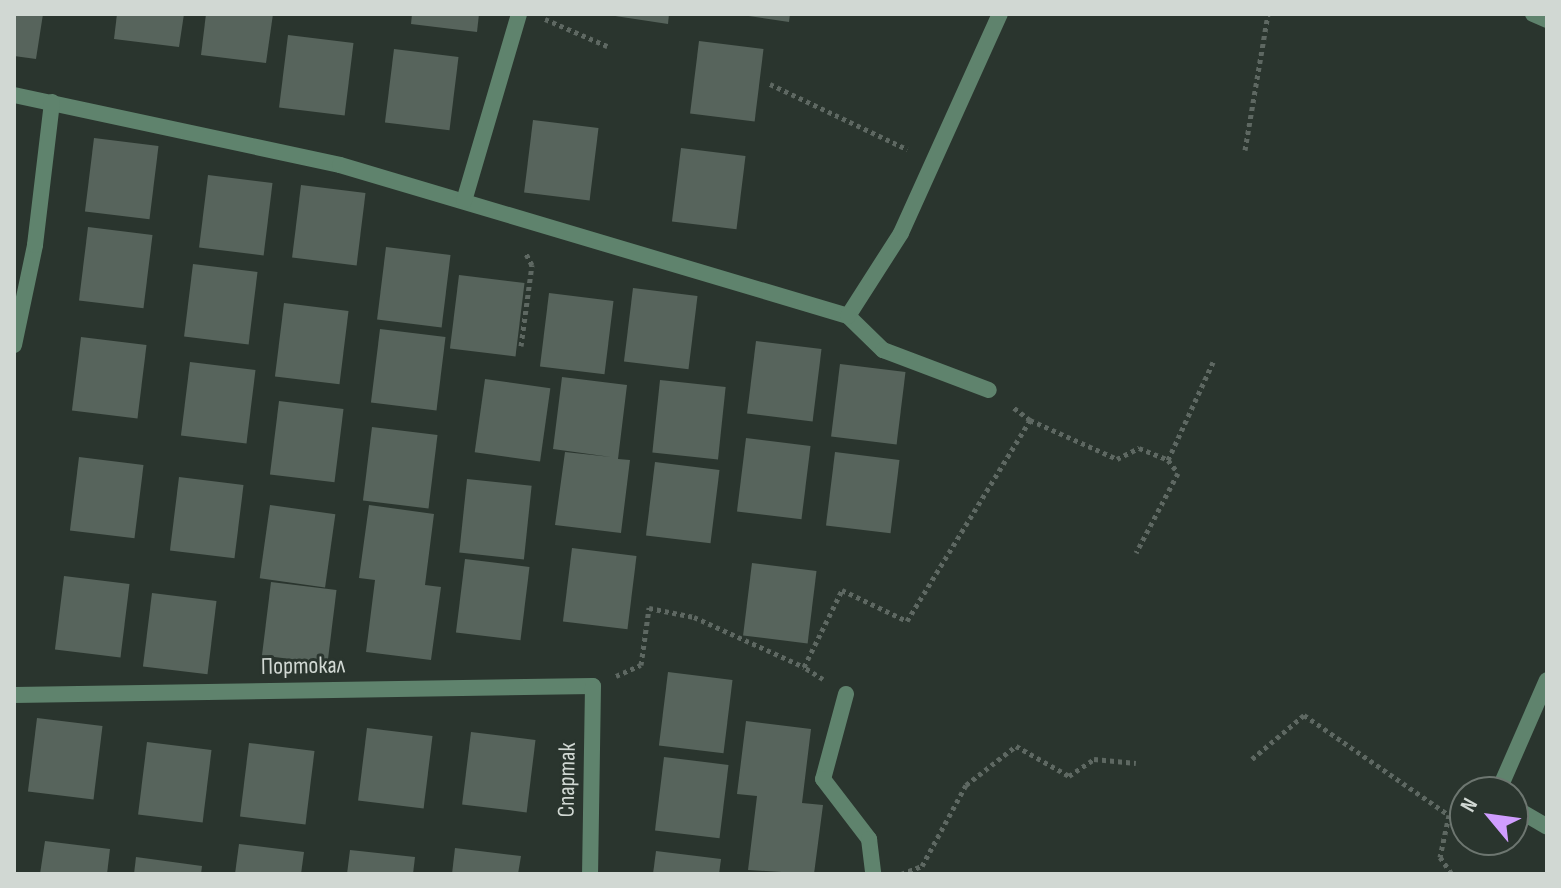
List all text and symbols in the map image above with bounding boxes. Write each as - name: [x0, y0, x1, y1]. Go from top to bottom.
- street label: Портокал: [261, 651, 345, 681]
- street label: Спартак: [552, 742, 582, 818]
- north arrow: [1449, 776, 1529, 856]
- text: N: [1455, 793, 1484, 817]

